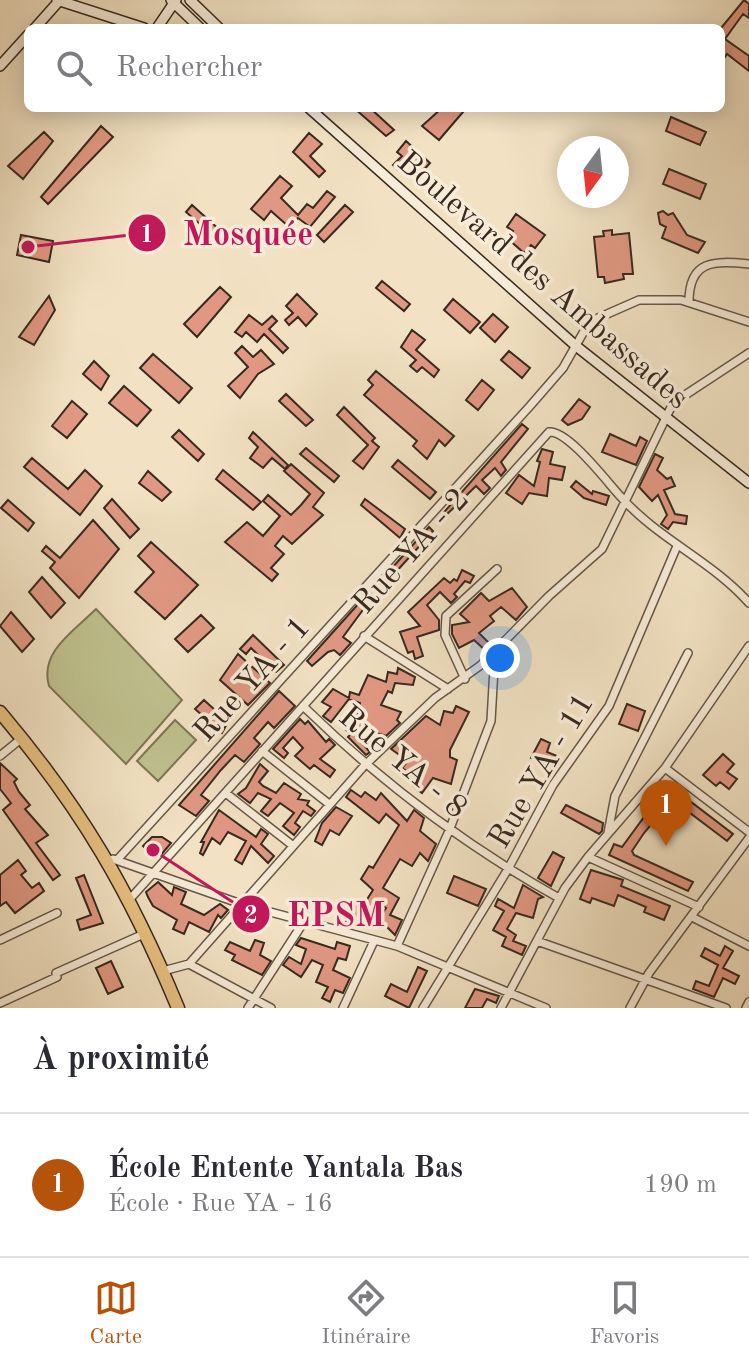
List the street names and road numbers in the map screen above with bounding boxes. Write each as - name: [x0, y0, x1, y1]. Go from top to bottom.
- street label: Boulevard des Ambassades: [390, 146, 694, 416]
- street label: Rue YA - 2: [348, 483, 476, 621]
- street label: Rue YA - 1: [189, 611, 317, 749]
- street label: Rue YA - 11: [484, 688, 601, 855]
- street label: Rue YA - 8: [332, 701, 472, 826]

